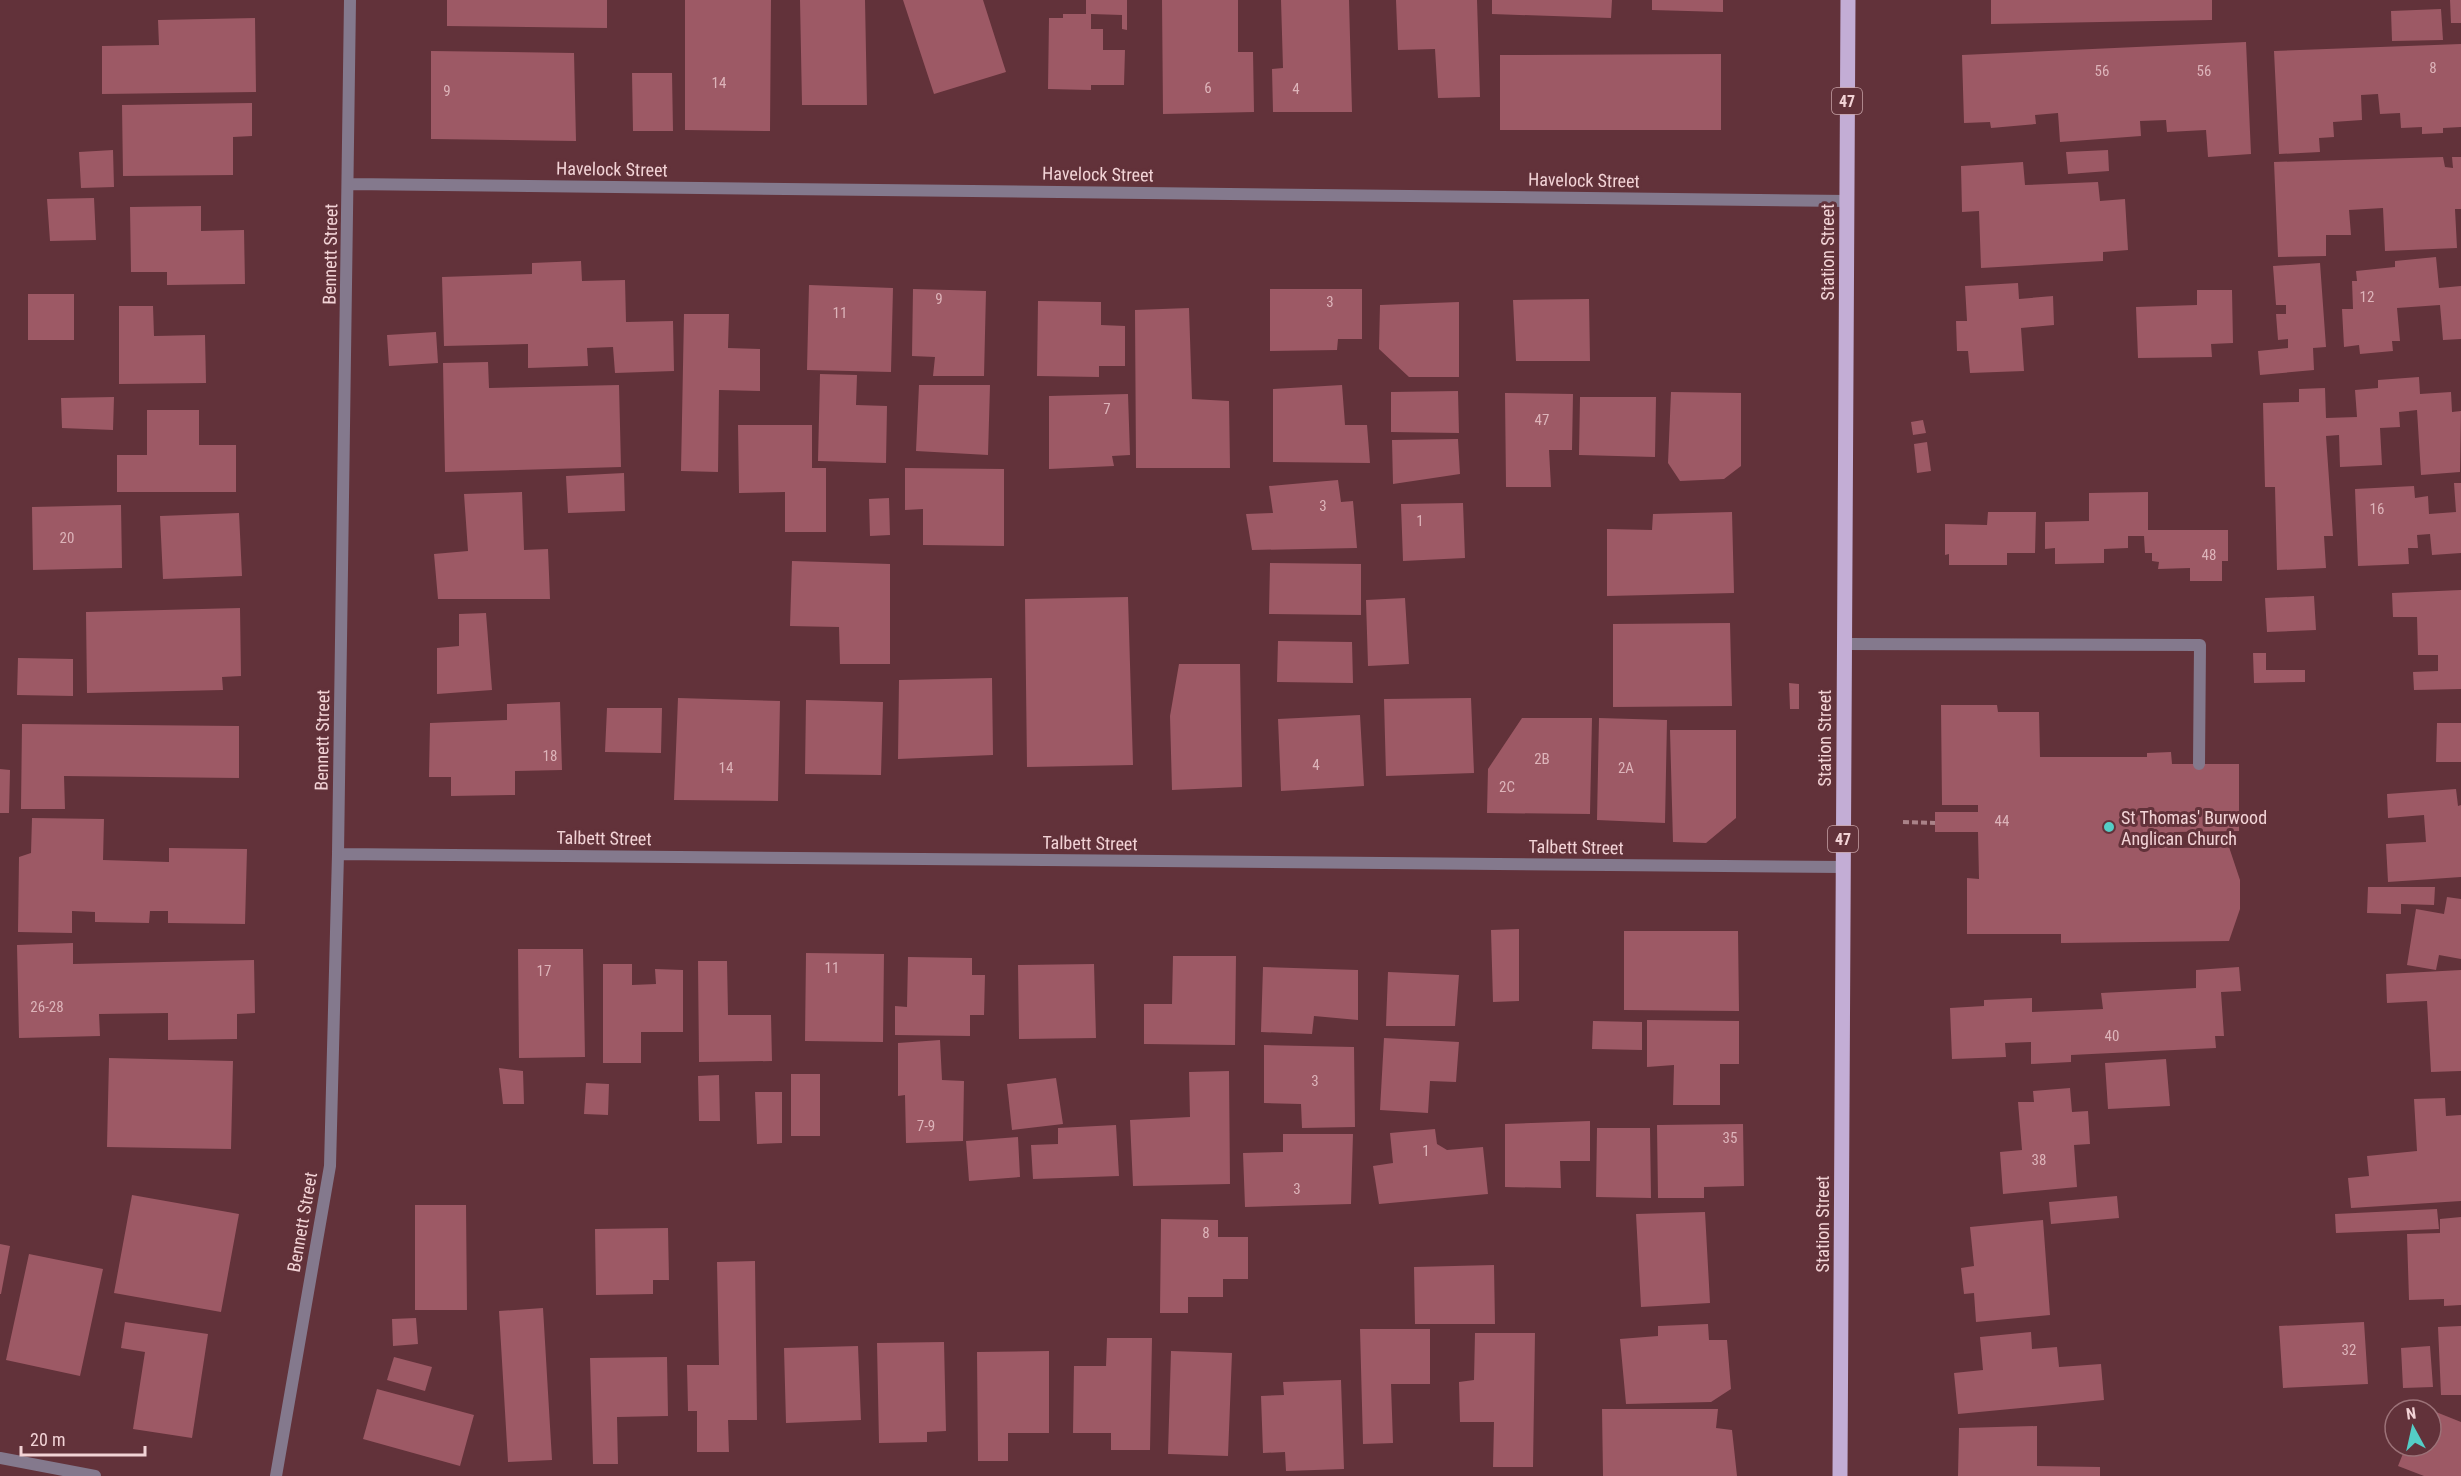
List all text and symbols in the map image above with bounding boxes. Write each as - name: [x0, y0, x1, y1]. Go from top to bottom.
- house number: 8: [2429, 59, 2437, 77]
- house number: 56: [2095, 62, 2109, 80]
- house number: 56: [2197, 62, 2211, 80]
- house number: 14: [712, 74, 726, 92]
- house number: 6: [1204, 79, 1212, 97]
- house number: 4: [1292, 80, 1300, 98]
- house number: 9: [443, 82, 451, 100]
- road number: 47: [1832, 88, 1862, 114]
- street label: Havelock Street: [556, 158, 668, 180]
- street label: Havelock Street: [1042, 163, 1154, 185]
- street label: Havelock Street: [1528, 169, 1640, 191]
- street label: Bennett Street: [319, 203, 341, 305]
- street label: Station Street: [1817, 204, 1838, 300]
- house number: 12: [2360, 288, 2374, 306]
- house number: 9: [935, 290, 943, 308]
- house number: 3: [1326, 293, 1334, 311]
- house number: 11: [833, 304, 847, 322]
- house number: 7: [1103, 400, 1111, 418]
- house number: 47: [1535, 411, 1549, 429]
- house number: 3: [1319, 497, 1327, 515]
- house number: 16: [2370, 500, 2384, 518]
- house number: 1: [1416, 512, 1424, 530]
- house number: 20: [60, 529, 74, 547]
- house number: 48: [2202, 546, 2216, 564]
- street label: Bennett Street: [311, 689, 333, 791]
- street label: Station Street: [1814, 690, 1835, 786]
- house number: 18: [543, 747, 557, 765]
- house number: 2B: [1534, 750, 1550, 768]
- house number: 4: [1312, 756, 1320, 774]
- house number: 14: [719, 759, 733, 777]
- house number: 2A: [1618, 759, 1634, 777]
- house number: 2C: [1499, 778, 1515, 796]
- place label: St Thomas' Burwood Anglican Church: [2121, 807, 2267, 849]
- house number: 44: [1995, 812, 2009, 830]
- marker: St Thomas' Burwood Anglican Church: [2102, 820, 2116, 834]
- road number: 47: [1828, 826, 1858, 852]
- street label: Talbett Street: [556, 827, 652, 849]
- street label: Talbett Street: [1042, 832, 1138, 854]
- street label: Talbett Street: [1528, 836, 1624, 858]
- house number: 11: [825, 959, 839, 977]
- house number: 17: [537, 962, 551, 980]
- house number: 26-28: [30, 998, 64, 1016]
- house number: 40: [2105, 1027, 2119, 1045]
- house number: 3: [1311, 1072, 1319, 1090]
- house number: 7-9: [917, 1117, 935, 1135]
- house number: 35: [1723, 1129, 1737, 1147]
- house number: 1: [1422, 1142, 1430, 1160]
- house number: 38: [2032, 1151, 2046, 1169]
- street label: Bennett Street: [283, 1170, 321, 1274]
- street label: Station Street: [1812, 1176, 1833, 1272]
- house number: 3: [1293, 1180, 1301, 1198]
- house number: 8: [1202, 1224, 1210, 1242]
- house number: 32: [2342, 1341, 2356, 1359]
- north arrow: [2383, 1398, 2443, 1458]
- text: N: [2405, 1404, 2417, 1424]
- scale bar: [21, 1419, 146, 1457]
- text: 20 m: [30, 1429, 65, 1450]

